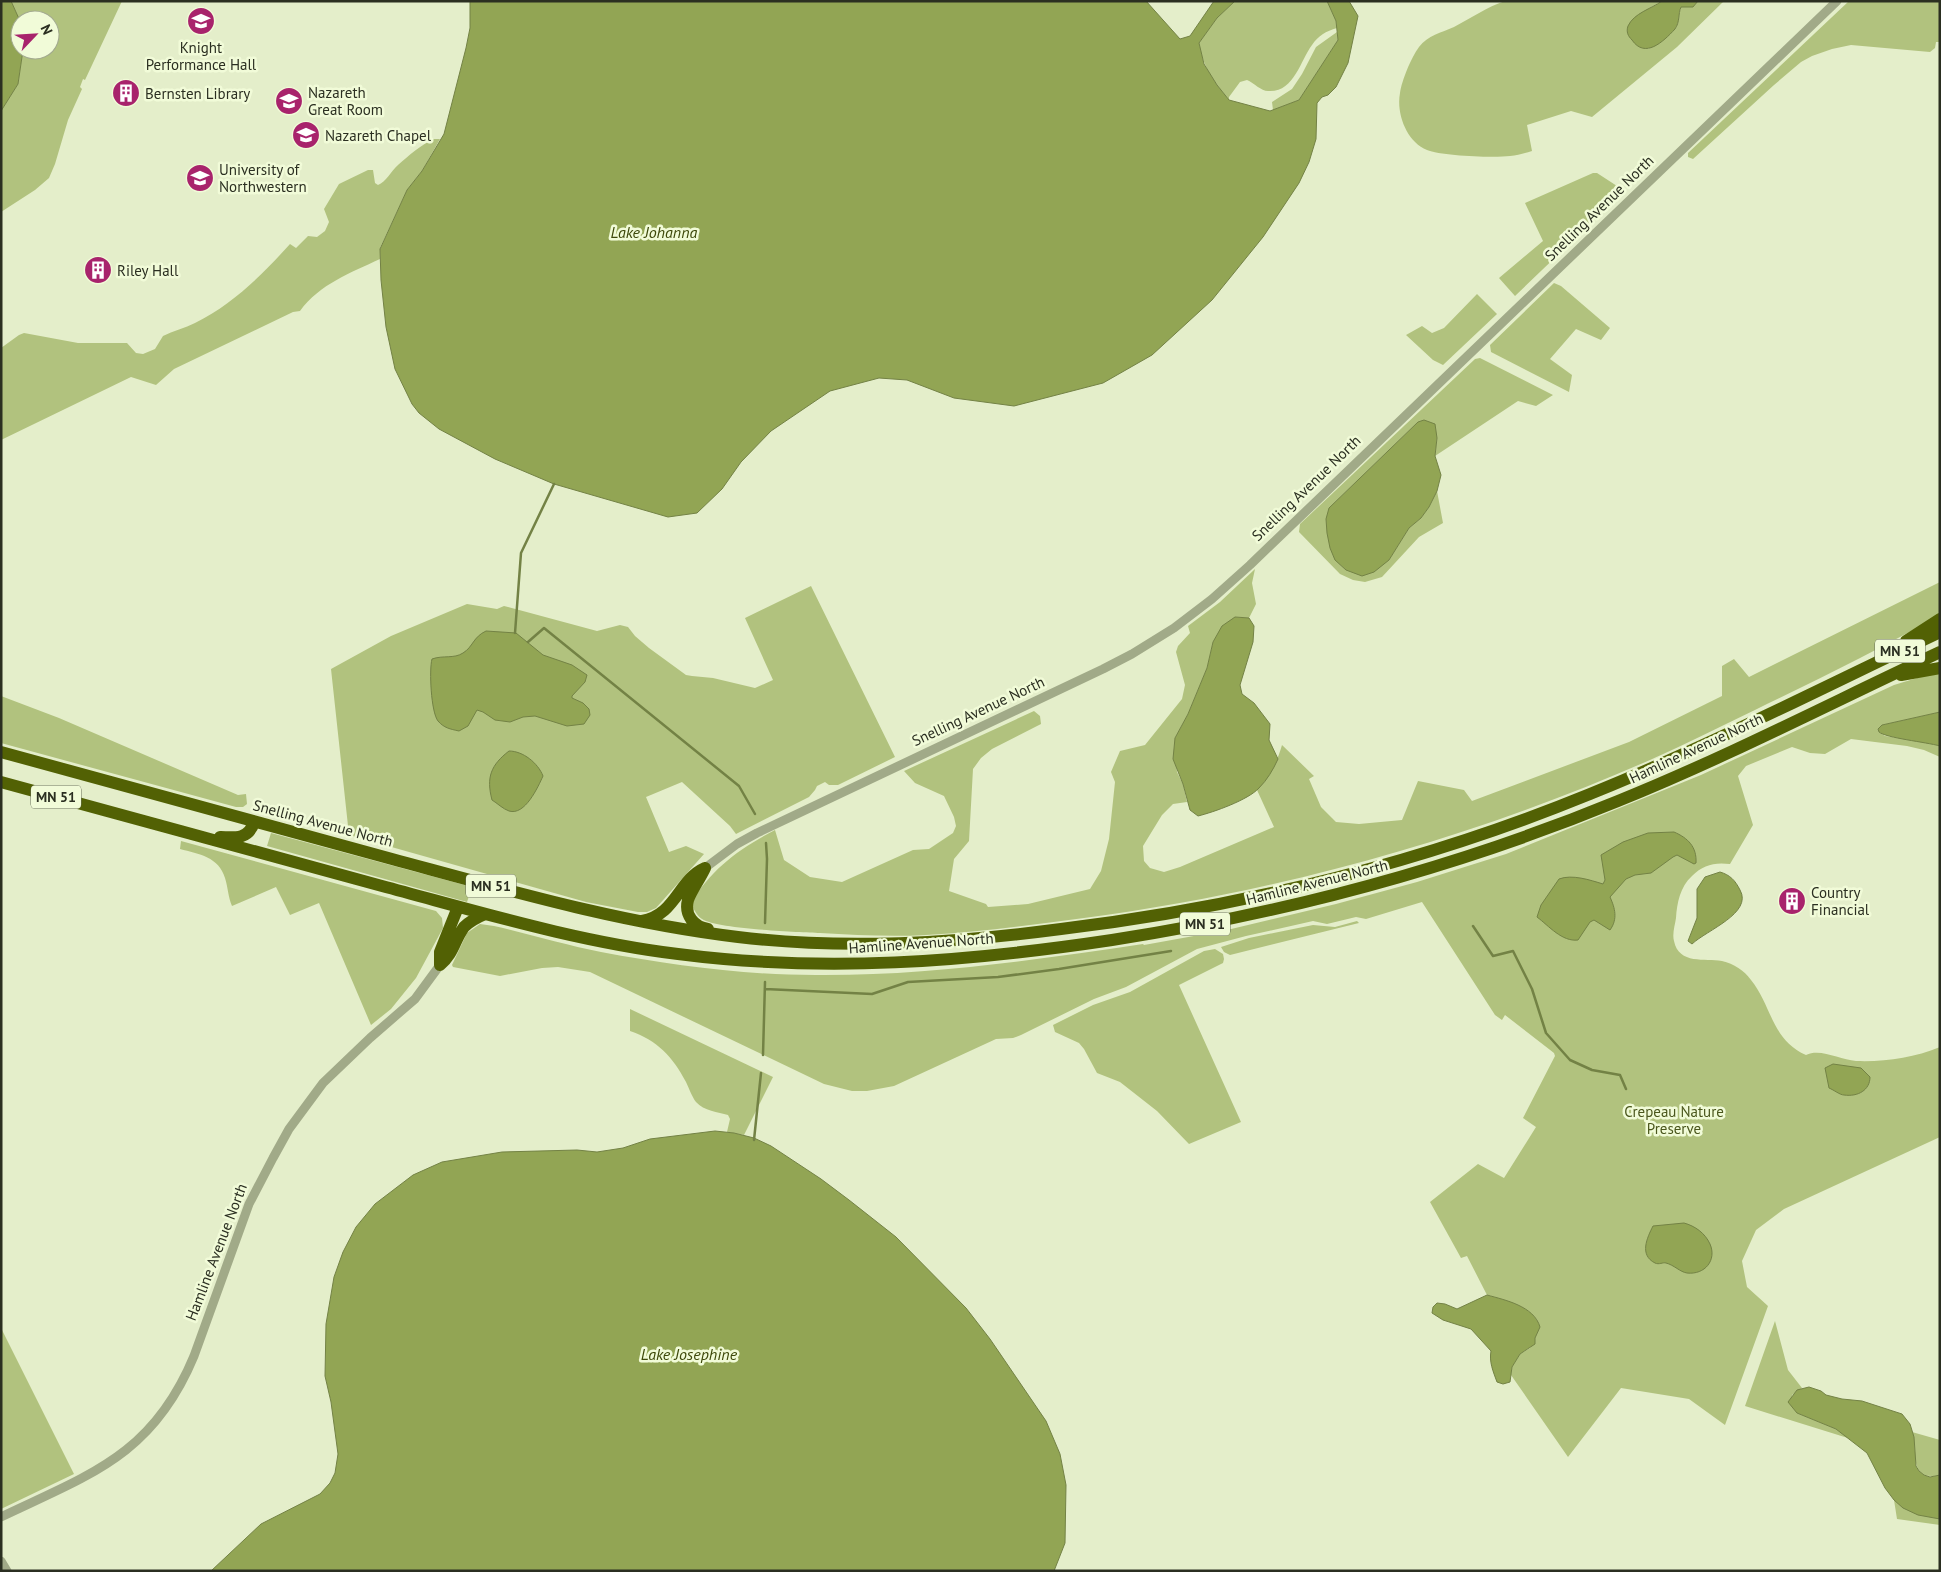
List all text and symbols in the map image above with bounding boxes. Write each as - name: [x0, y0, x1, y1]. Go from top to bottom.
- school or university icon: Knight Performance Hall: [186, 6, 216, 36]
- north arrow: [10, 10, 60, 60]
- text: N: [37, 22, 57, 37]
- place label: Knight Performance Hall: [146, 38, 257, 74]
- building icon: Bernsten Library: [111, 78, 141, 108]
- place label: Nazareth Great Room: [308, 83, 383, 119]
- place label: Bernsten Library: [145, 84, 250, 103]
- school or university icon: Nazareth Great Room: [274, 86, 304, 116]
- school or university icon: Nazareth Chapel: [291, 120, 321, 150]
- place label: Nazareth Chapel: [325, 126, 432, 145]
- street label: Snelling Avenue North: [1541, 151, 1657, 265]
- place label: University of Northwestern: [219, 160, 307, 196]
- school or university icon: University of Northwestern: [185, 163, 215, 193]
- water label: Lake Johanna: [611, 222, 698, 242]
- building icon: Riley Hall: [83, 255, 113, 285]
- place label: Riley Hall: [117, 261, 179, 280]
- street label: Snelling Avenue North: [1248, 431, 1364, 545]
- road number: MN 51: [1875, 640, 1925, 662]
- street label: Snelling Avenue North: [909, 672, 1047, 750]
- street label: Hamline Avenue North: [1626, 709, 1766, 787]
- road number: MN 51: [31, 786, 81, 809]
- street label: Snelling Avenue North: [251, 795, 395, 851]
- street label: Hamline Avenue North: [1244, 855, 1390, 909]
- road number: MN 51: [466, 874, 516, 898]
- place label: Country Financial: [1811, 883, 1870, 919]
- building icon: Country Financial: [1777, 886, 1807, 916]
- road number: MN 51: [1180, 912, 1230, 936]
- street label: Hamline Avenue North: [848, 928, 994, 958]
- park label: Crepeau Nature Preserve: [1624, 1102, 1724, 1138]
- street label: Hamline Avenue North: [181, 1181, 251, 1323]
- water label: Lake Josephine: [641, 1344, 738, 1364]

